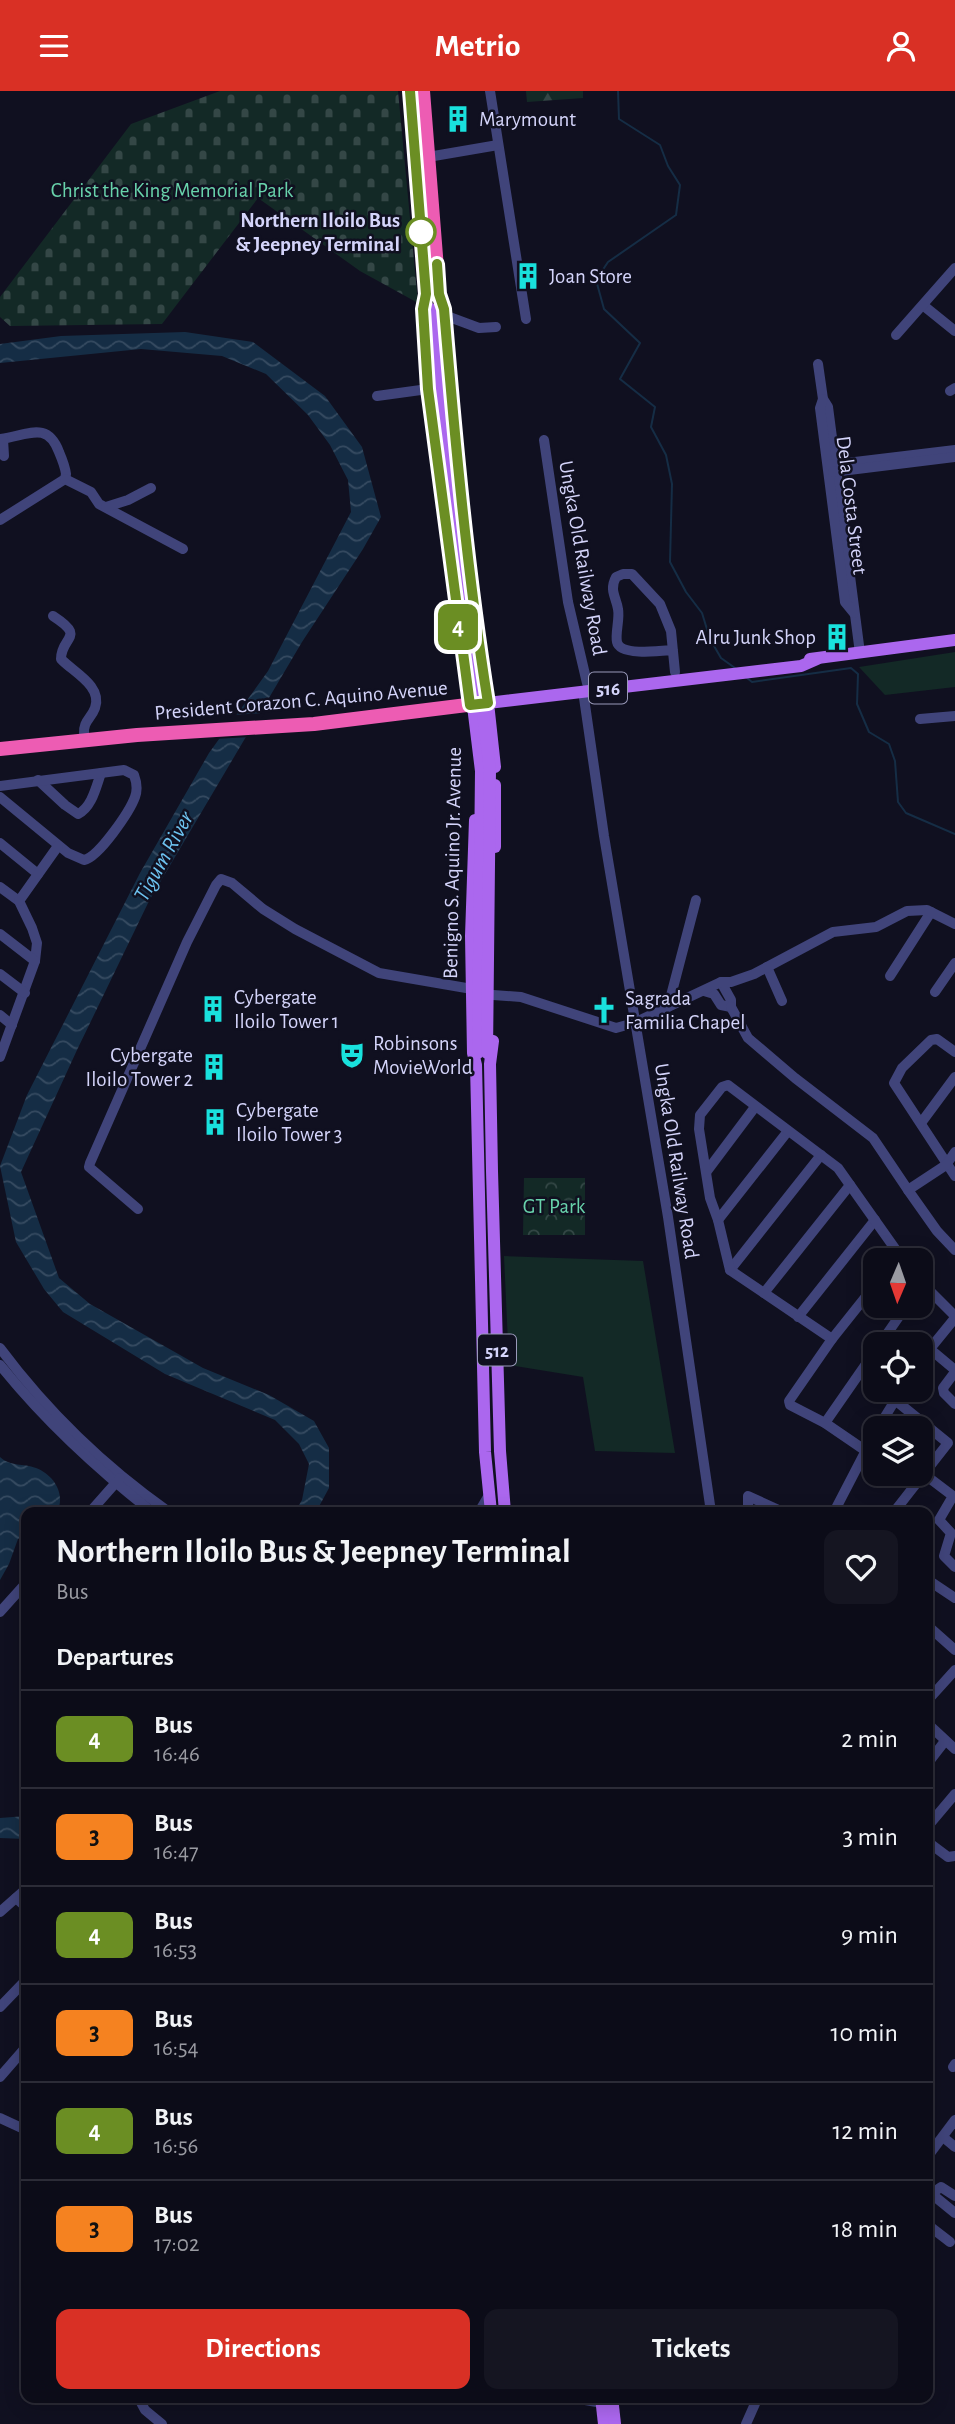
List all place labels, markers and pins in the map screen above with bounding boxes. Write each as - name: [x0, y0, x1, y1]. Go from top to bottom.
- building icon: Marymount: [443, 104, 473, 134]
- place label: Marymount: [479, 109, 576, 130]
- place label: Northern Iloilo Bus & Jeepney Terminal: [236, 210, 400, 255]
- marker: Northern Iloilo Bus & Jeepney Terminal: [406, 217, 436, 247]
- building icon: Joan Store: [513, 261, 543, 291]
- place label: Joan Store: [549, 266, 632, 287]
- building icon: Alru Junk Shop: [822, 622, 852, 652]
- place label: Alru Junk Shop: [695, 627, 816, 648]
- place label: Cybergate Iloilo Tower 1: [234, 987, 339, 1032]
- place label: Sagrada Familia Chapel: [625, 988, 745, 1033]
- building icon: Cybergate Iloilo Tower 1: [198, 994, 228, 1024]
- church icon: Sagrada Familia Chapel: [589, 995, 619, 1025]
- place label: Robinsons MovieWorld: [373, 1033, 473, 1078]
- theatre icon: Robinsons MovieWorld: [337, 1040, 367, 1070]
- place label: Cybergate Iloilo Tower 2: [86, 1045, 193, 1090]
- building icon: Cybergate Iloilo Tower 2: [199, 1052, 229, 1082]
- place label: Cybergate Iloilo Tower 3: [236, 1100, 343, 1145]
- building icon: Cybergate Iloilo Tower 3: [200, 1107, 230, 1137]

